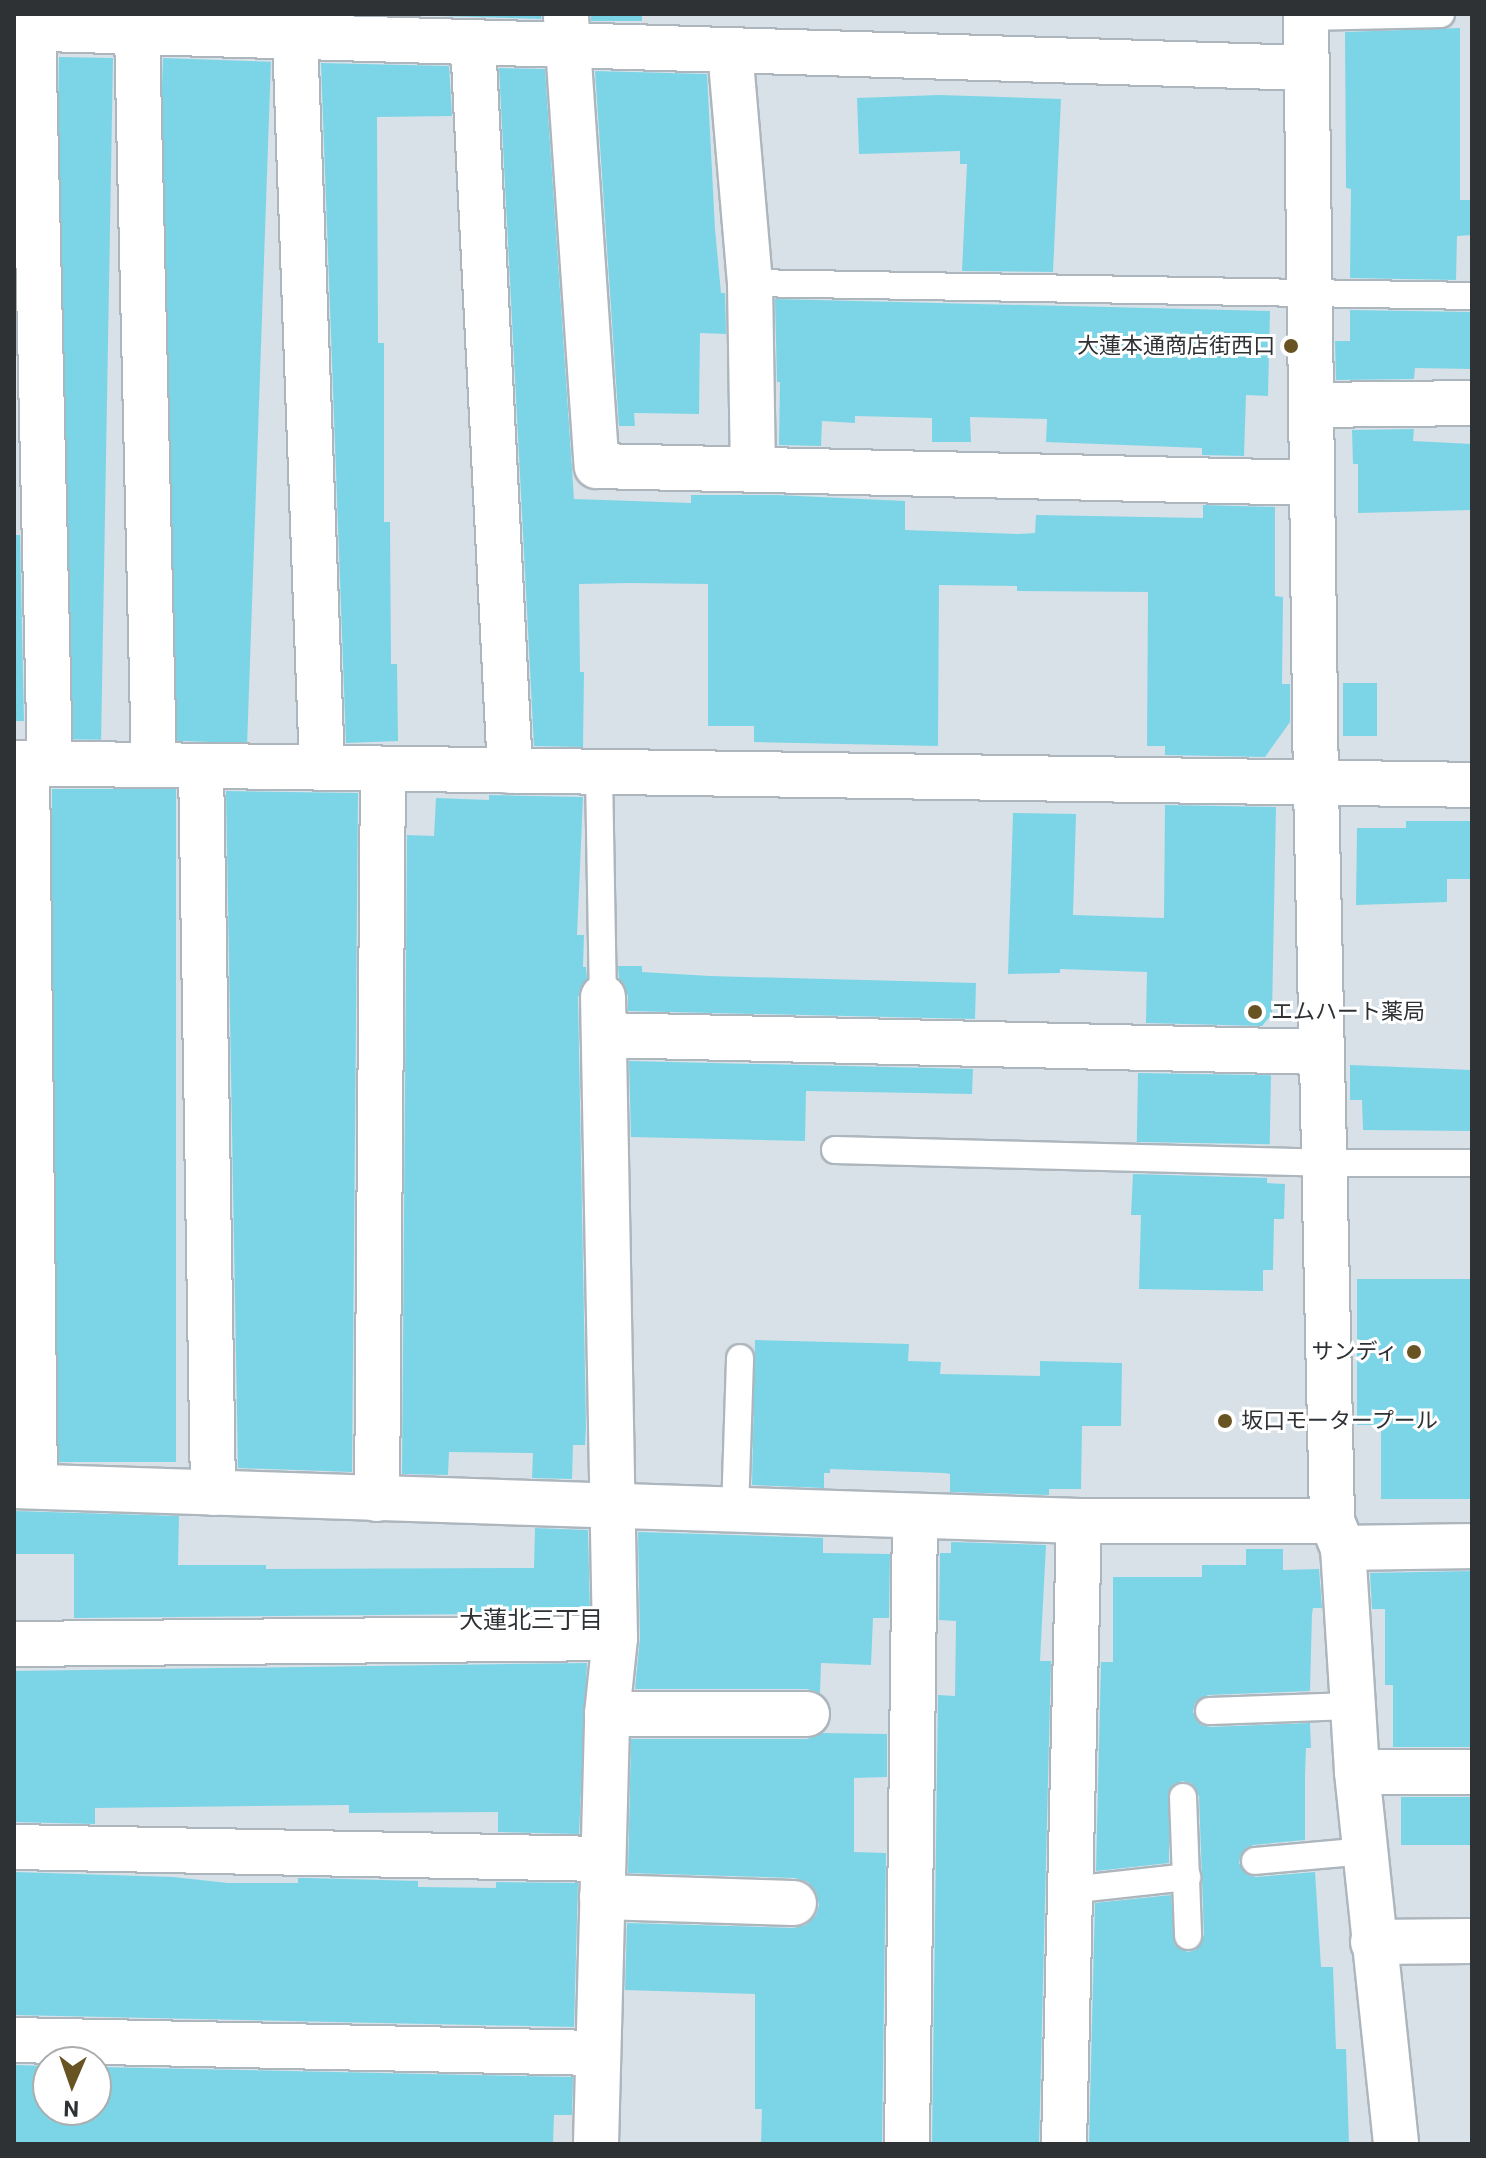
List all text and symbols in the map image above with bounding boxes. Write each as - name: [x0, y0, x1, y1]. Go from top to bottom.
- place label: 大蓮本通商店街西口: [1077, 333, 1275, 359]
- marker: 大蓮本通商店街西口: [1282, 337, 1300, 355]
- place label: エムハート薬局: [1271, 999, 1425, 1025]
- marker: エムハート薬局: [1246, 1003, 1264, 1021]
- place label: サンディ: [1310, 1339, 1398, 1365]
- marker: サンディ: [1405, 1343, 1423, 1361]
- place label: 坂口モータープール: [1241, 1408, 1439, 1434]
- marker: 坂口モータープール: [1216, 1412, 1234, 1430]
- district label: 大蓮北三丁目: [459, 1607, 603, 1635]
- north arrow: [32, 2046, 112, 2126]
- text: N: [63, 2096, 79, 2121]

